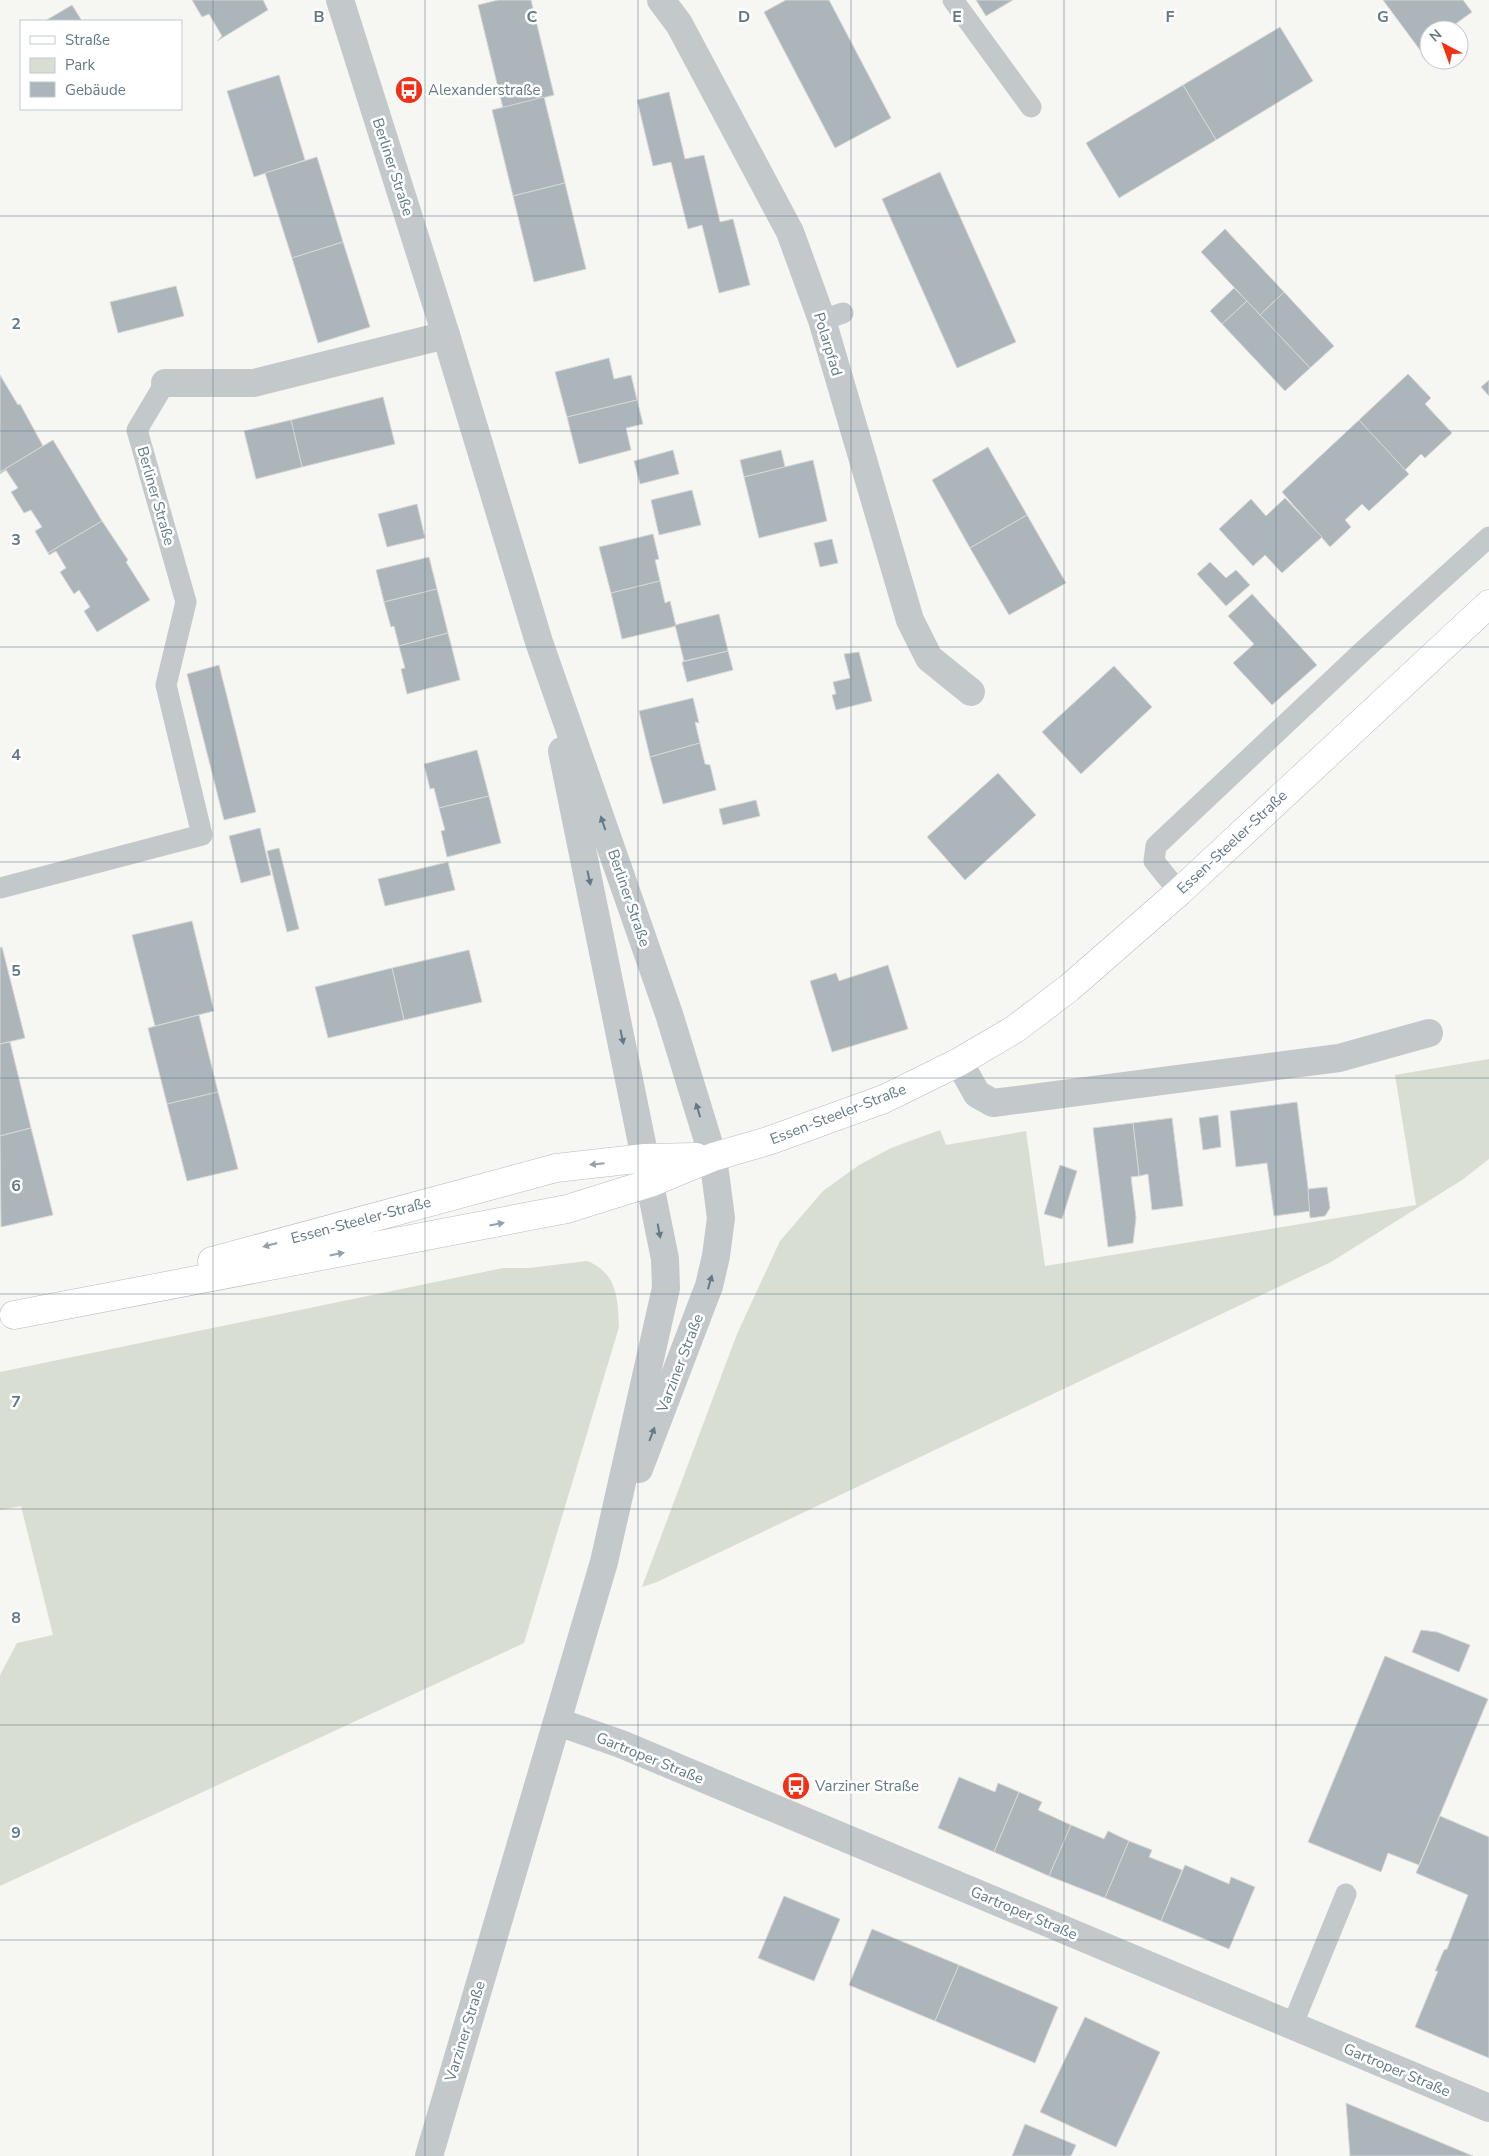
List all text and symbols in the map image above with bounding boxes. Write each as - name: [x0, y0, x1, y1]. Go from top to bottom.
- text: B: [313, 6, 325, 28]
- text: C: [527, 6, 538, 28]
- text: D: [738, 6, 750, 28]
- text: E: [952, 6, 962, 28]
- text: F: [1166, 6, 1175, 28]
- text: G: [1377, 6, 1389, 28]
- legend: [20, 20, 182, 110]
- north arrow: [1419, 20, 1469, 70]
- text: N: [1426, 25, 1446, 46]
- text: Straße: [65, 30, 110, 50]
- text: Park: [65, 55, 95, 75]
- bus stop icon: Alexanderstraße: [394, 75, 424, 105]
- text: Gebäude: [65, 80, 126, 100]
- place label: Alexanderstraße: [428, 80, 540, 100]
- street label: Berliner Straße: [368, 115, 418, 219]
- street label: Polarpfad: [809, 310, 847, 378]
- text: 2: [11, 313, 21, 335]
- street label: Berliner Straße: [132, 444, 180, 548]
- text: 3: [11, 529, 21, 551]
- text: 4: [11, 744, 21, 766]
- street label: Essen-Steeler-Straße: [1172, 785, 1292, 899]
- one-way arrow: [598, 815, 606, 830]
- street label: Berliner Straße: [603, 847, 655, 950]
- one-way arrow: [585, 870, 593, 886]
- text: 5: [11, 960, 21, 982]
- one-way arrow: [618, 1029, 626, 1044]
- street label: Essen-Steeler-Straße: [767, 1079, 909, 1149]
- one-way arrow: [694, 1102, 702, 1117]
- one-way arrow: [588, 1160, 604, 1168]
- text: 6: [11, 1175, 21, 1197]
- street label: Essen-Steeler-Straße: [289, 1192, 433, 1248]
- one-way arrow: [489, 1219, 505, 1227]
- one-way arrow: [656, 1223, 664, 1239]
- one-way arrow: [262, 1241, 277, 1249]
- one-way arrow: [329, 1249, 345, 1257]
- one-way arrow: [706, 1275, 714, 1290]
- street label: Varziner Straße: [652, 1311, 708, 1416]
- text: 7: [11, 1391, 21, 1413]
- one-way arrow: [648, 1426, 656, 1441]
- text: 8: [11, 1607, 21, 1629]
- street label: Gartroper Straße: [593, 1727, 707, 1789]
- bus stop icon: Varziner Straße: [781, 1771, 811, 1801]
- place label: Varziner Straße: [814, 1776, 919, 1796]
- text: 9: [11, 1822, 21, 1844]
- street label: Gartroper Straße: [967, 1881, 1081, 1945]
- street label: Varziner Straße: [440, 1978, 490, 2085]
- street label: Gartroper Straße: [1340, 2038, 1454, 2102]

